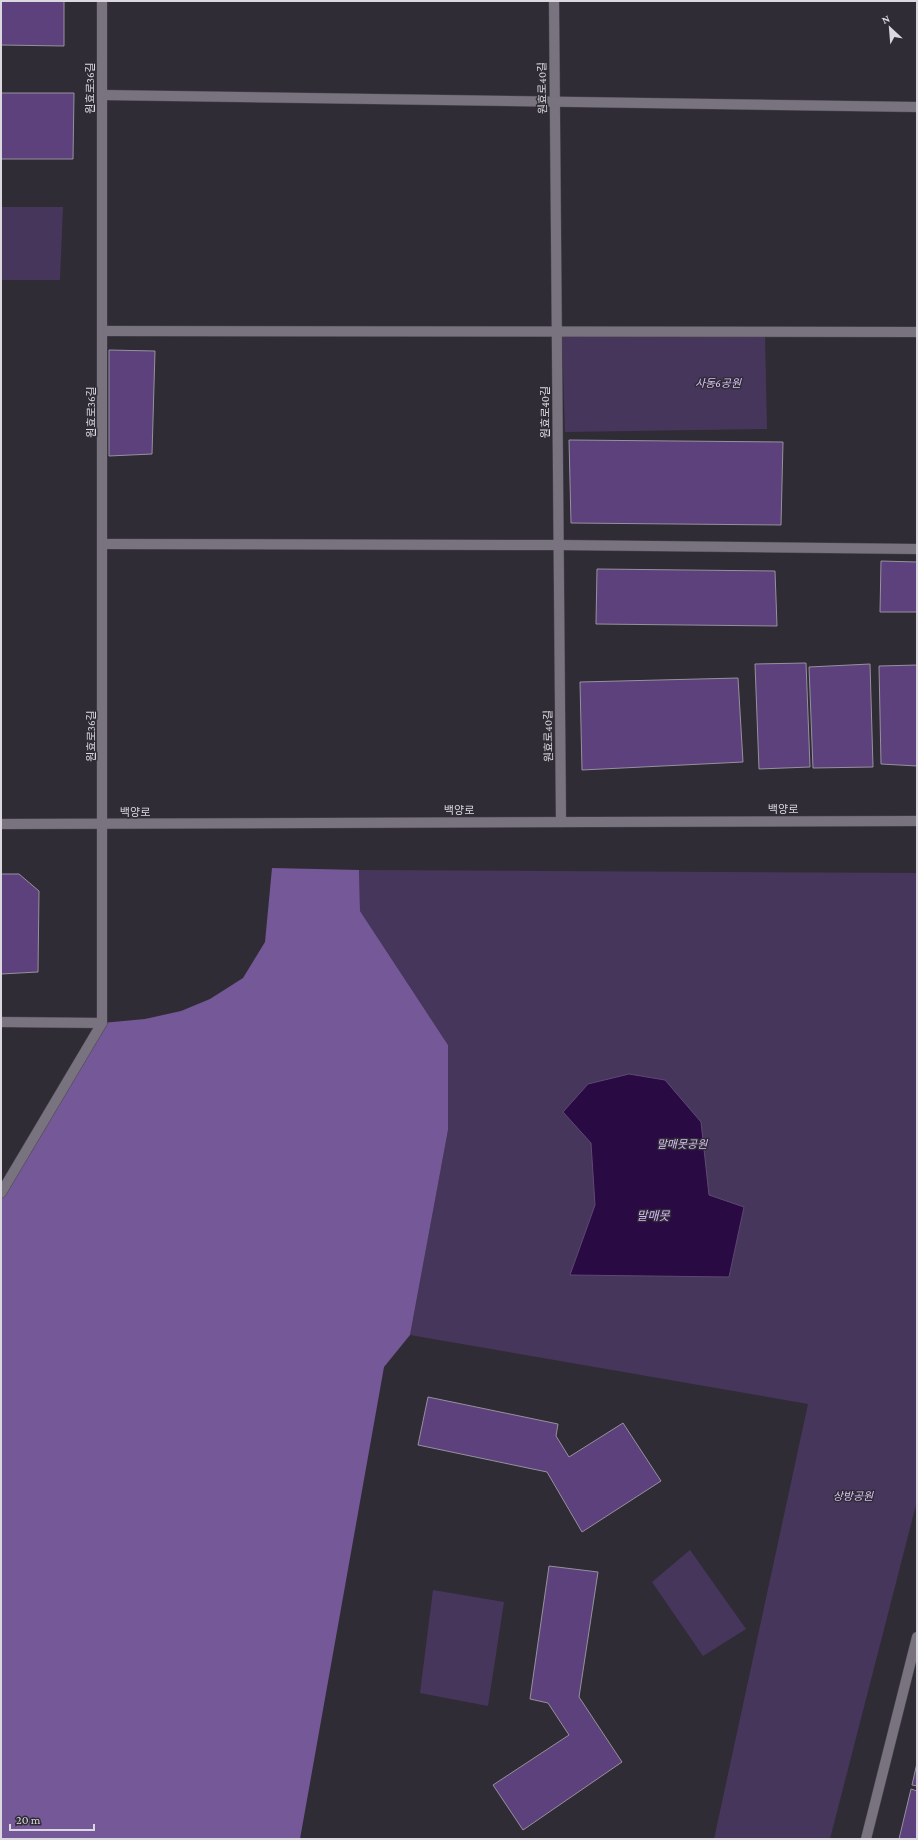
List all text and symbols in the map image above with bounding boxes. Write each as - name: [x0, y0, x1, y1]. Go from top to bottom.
- north arrow: [870, 8, 910, 48]
- text: N: [880, 12, 892, 26]
- street label: 원효로36길: [84, 62, 96, 114]
- street label: 원효로40길: [536, 62, 548, 114]
- park label: 사동6공원: [695, 377, 742, 389]
- street label: 원효로36길: [85, 386, 97, 438]
- street label: 원효로40길: [539, 386, 551, 438]
- street label: 원효로36길: [85, 710, 97, 762]
- street label: 원효로40길: [542, 710, 554, 762]
- street label: 백양로: [768, 803, 798, 815]
- street label: 백양로: [444, 804, 474, 816]
- street label: 백양로: [120, 806, 150, 818]
- park label: 말매못공원: [657, 1138, 708, 1150]
- water label: 말매못: [636, 1209, 671, 1223]
- park label: 상방공원: [833, 1490, 874, 1502]
- scale bar: [10, 1806, 94, 1832]
- text: 20 m: [16, 1813, 41, 1827]

